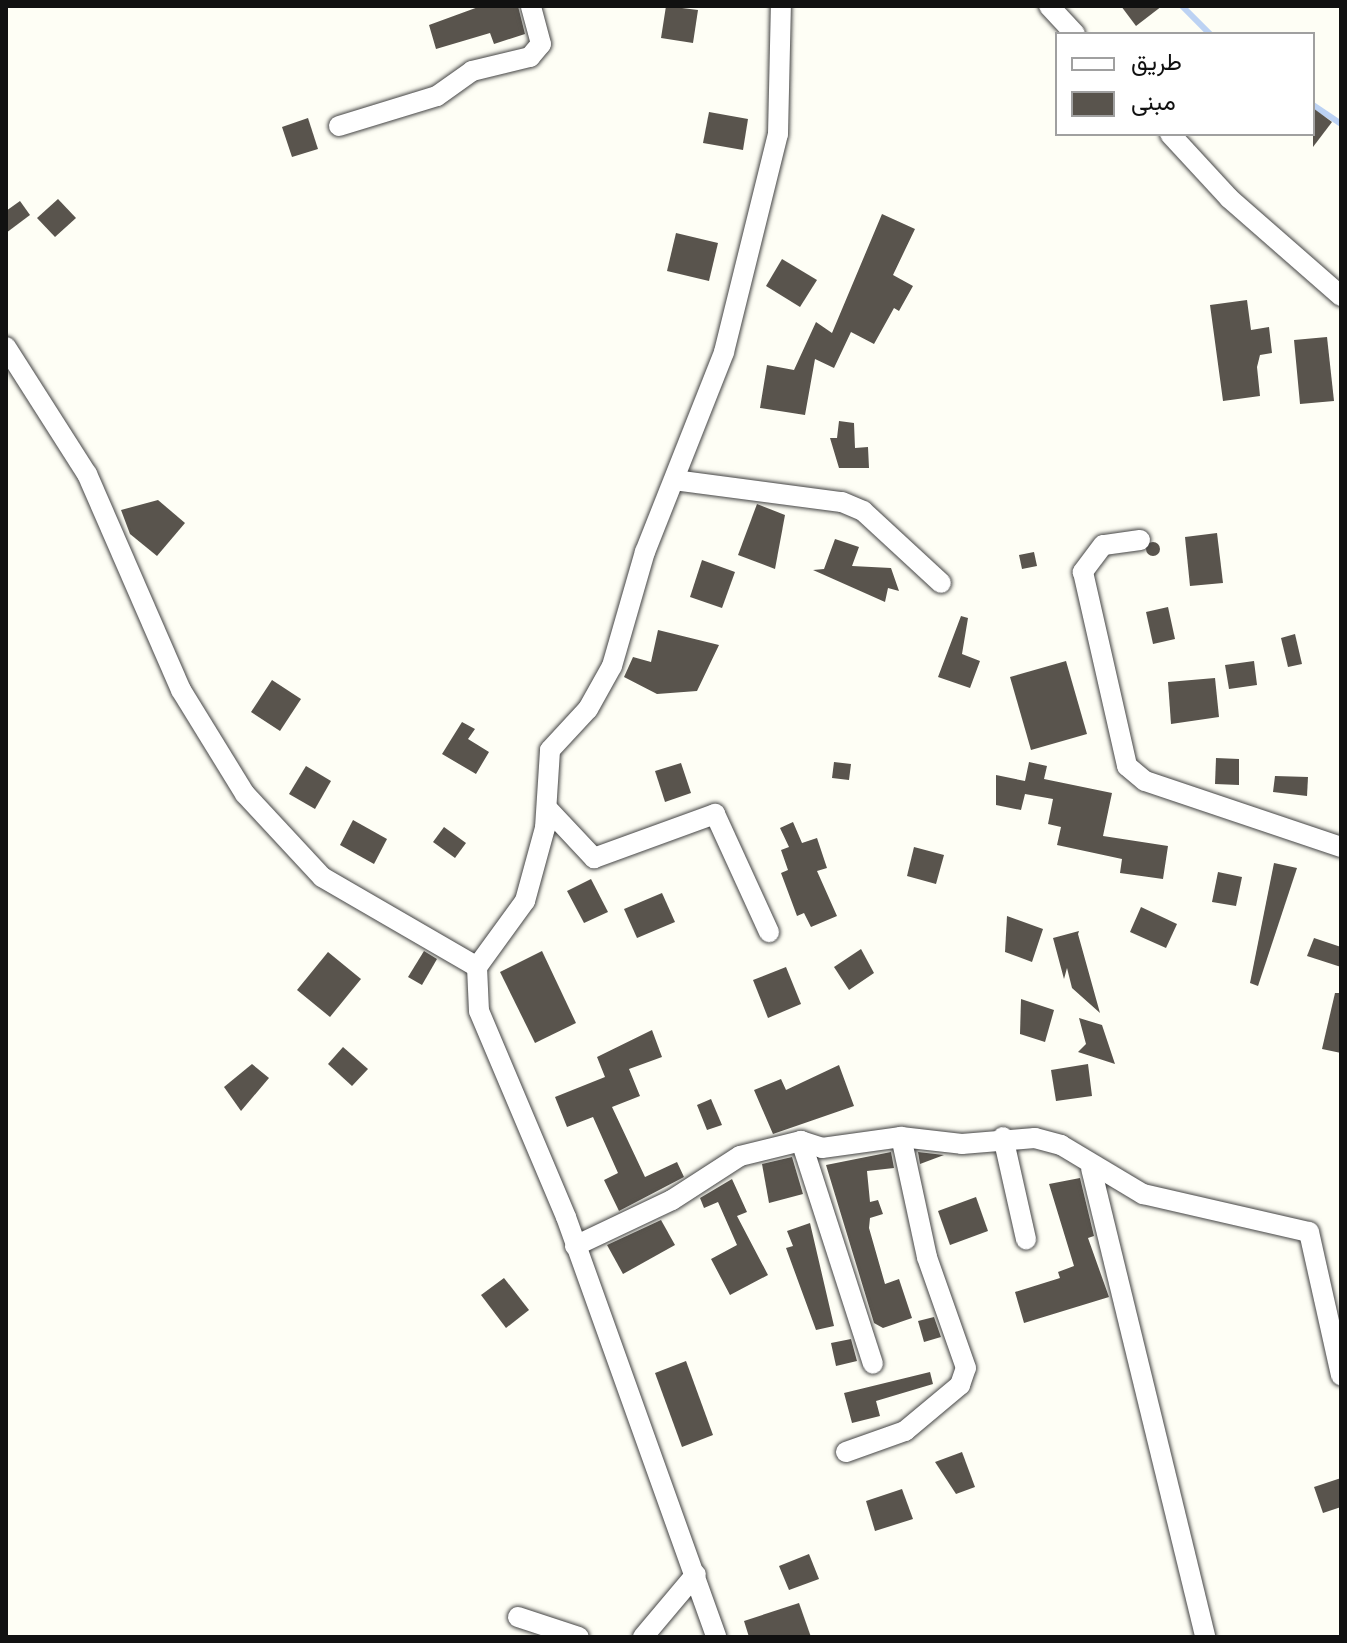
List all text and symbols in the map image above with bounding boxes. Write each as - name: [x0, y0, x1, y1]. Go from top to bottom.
- legend: [1055, 32, 1315, 136]
- text: طريق: [1131, 45, 1182, 83]
- text: مبنى: [1131, 85, 1176, 123]

